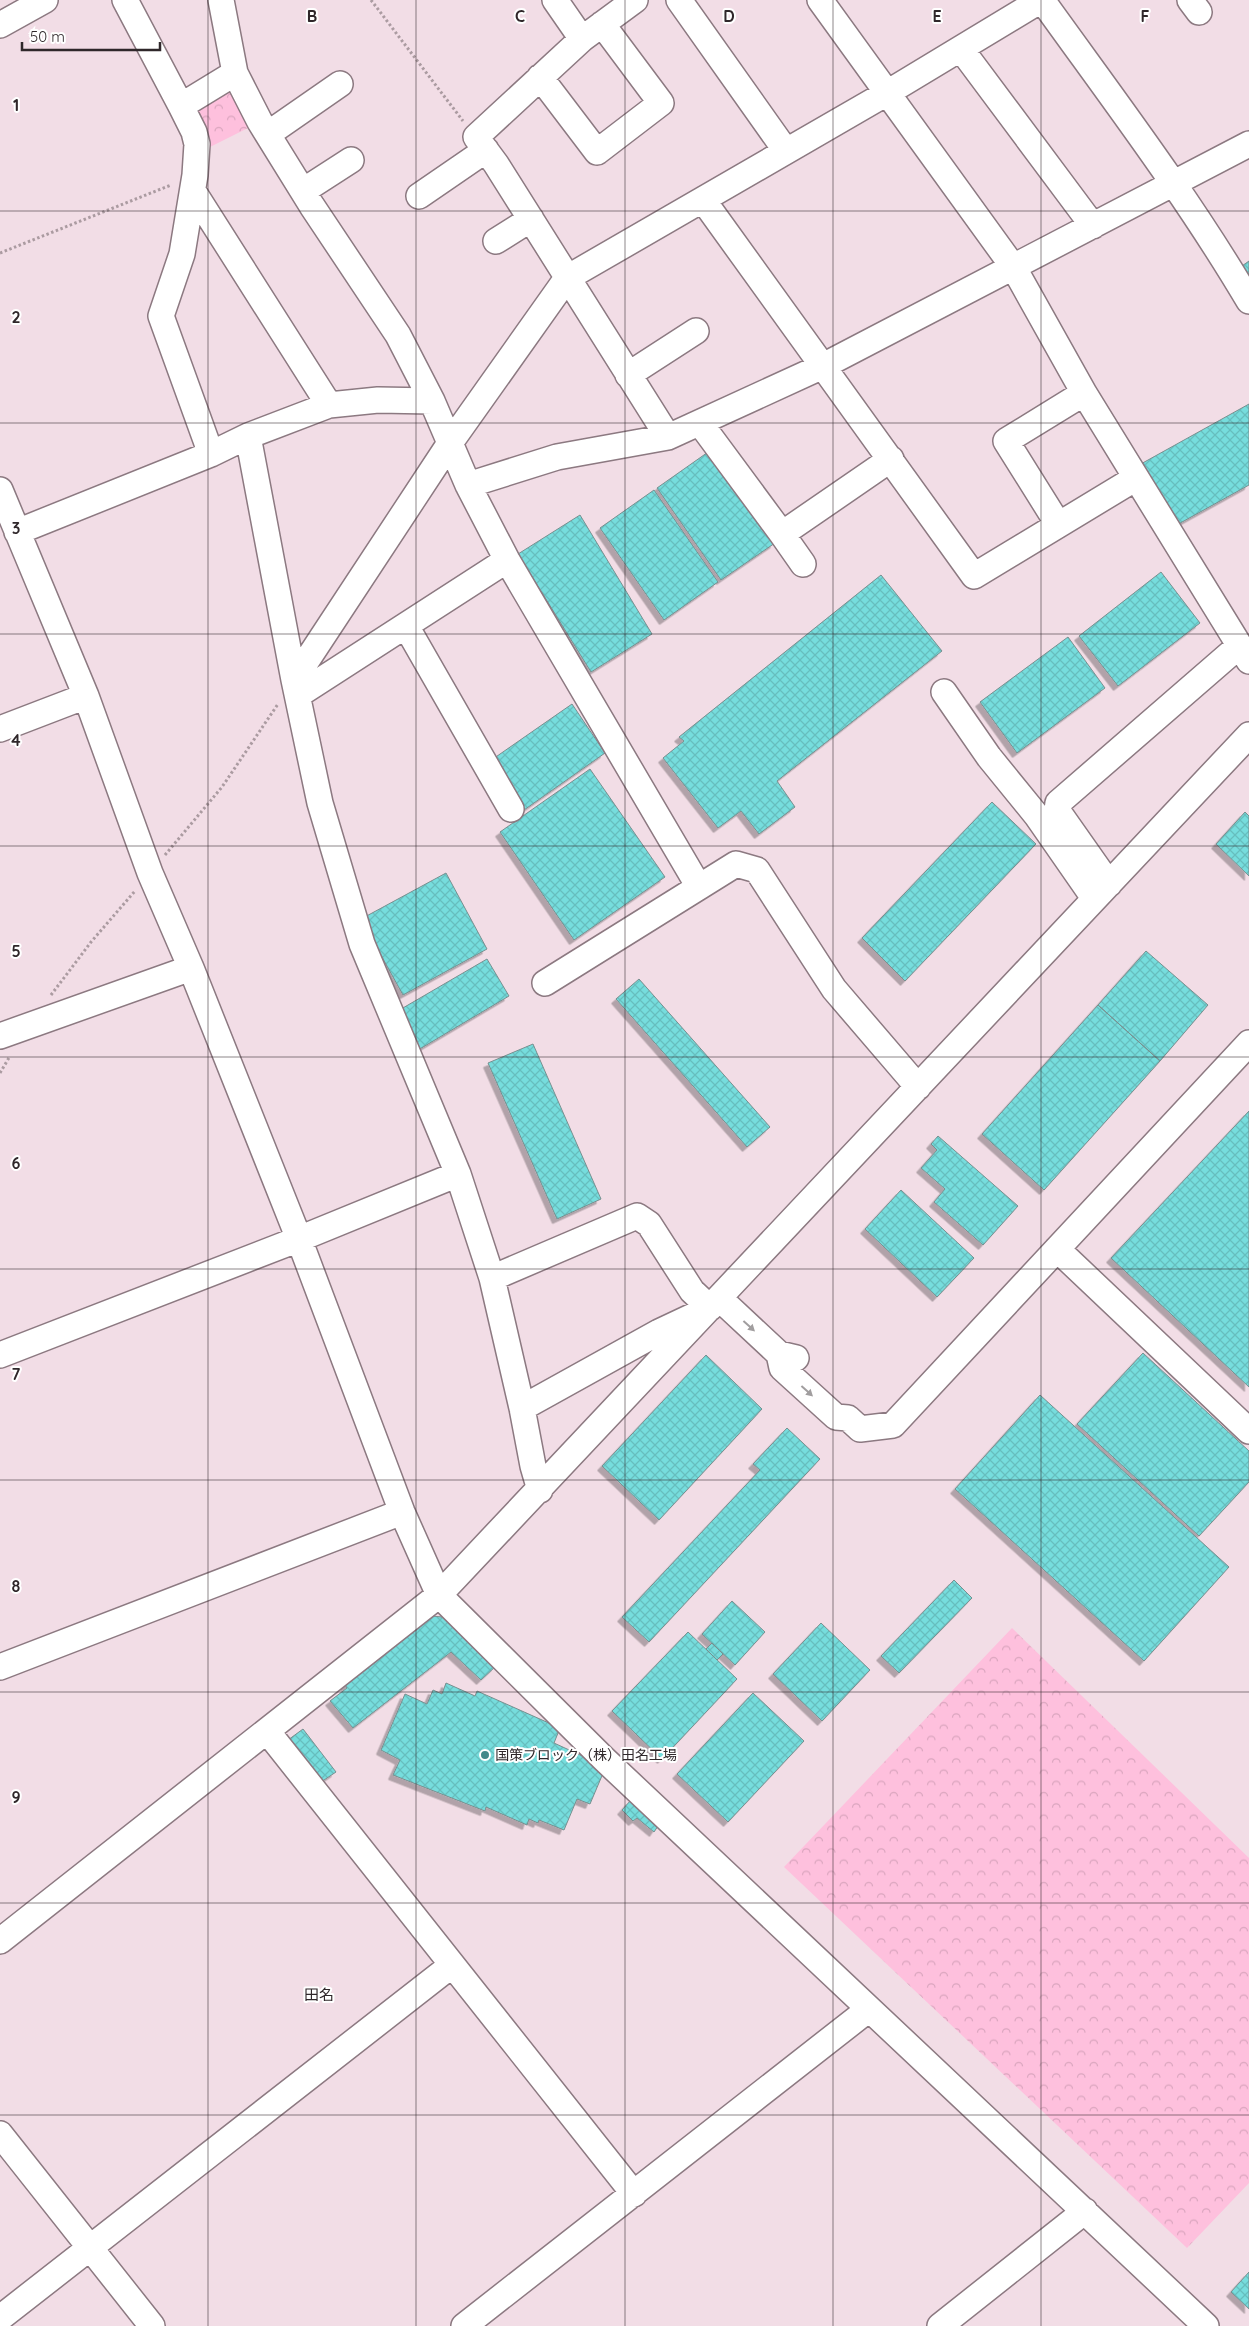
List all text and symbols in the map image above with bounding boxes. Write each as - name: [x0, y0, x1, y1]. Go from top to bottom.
- text: B: [307, 6, 317, 26]
- text: C: [515, 6, 525, 26]
- text: D: [723, 6, 735, 26]
- text: E: [932, 6, 942, 26]
- text: F: [1141, 6, 1150, 26]
- scale bar: [22, 20, 160, 52]
- text: 50 m: [30, 27, 65, 46]
- text: 1: [13, 95, 19, 115]
- text: 2: [11, 307, 21, 327]
- text: 3: [12, 518, 20, 538]
- text: 4: [11, 730, 21, 750]
- text: 5: [11, 941, 21, 961]
- text: 6: [12, 1153, 21, 1173]
- one-way arrow: [743, 1320, 755, 1332]
- text: 7: [12, 1364, 21, 1384]
- one-way arrow: [801, 1385, 813, 1397]
- text: 8: [12, 1576, 21, 1596]
- place label: 国策ブロック（株）田名工場: [495, 1746, 677, 1764]
- marker: 国策ブロック（株）田名工場: [479, 1749, 491, 1761]
- text: 9: [11, 1787, 21, 1807]
- district label: 田名: [304, 1985, 334, 2004]

